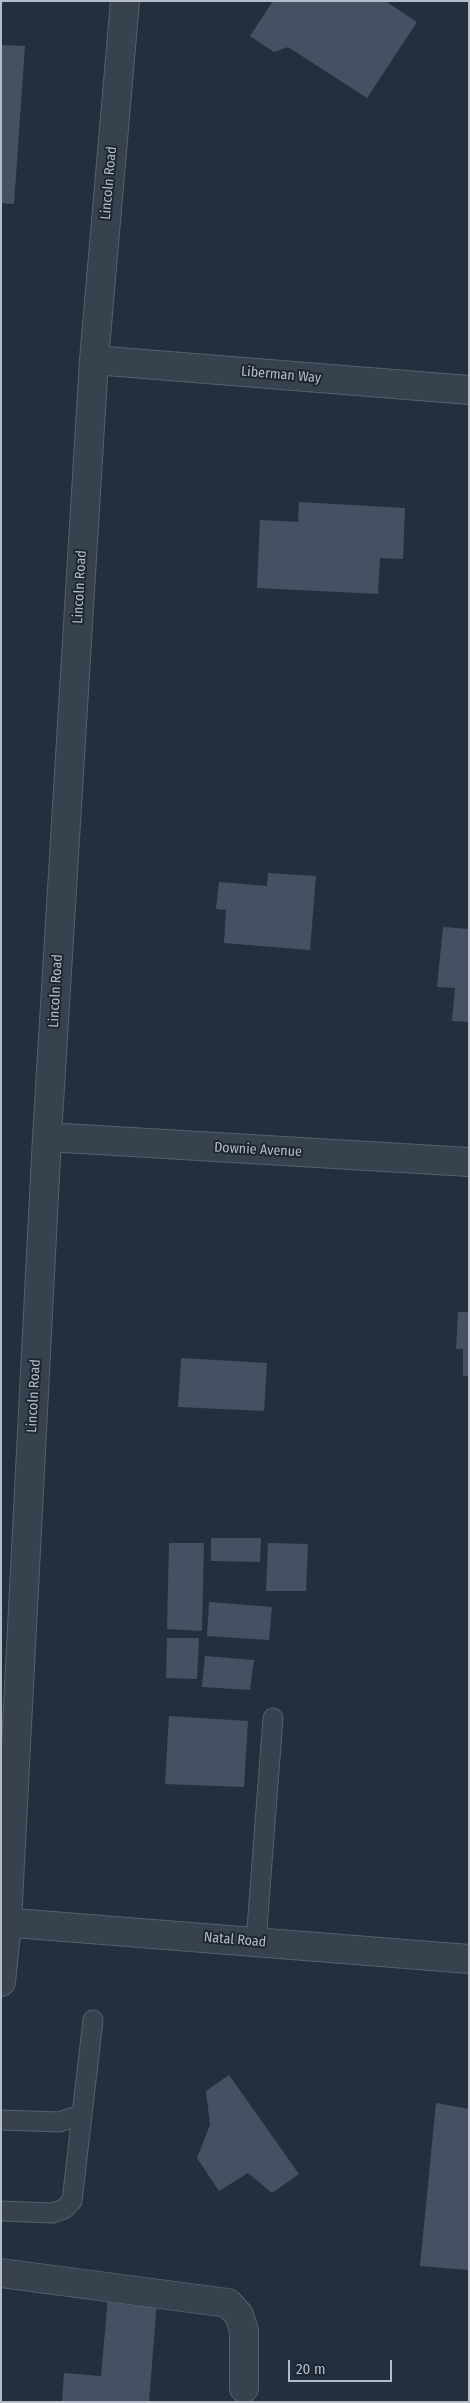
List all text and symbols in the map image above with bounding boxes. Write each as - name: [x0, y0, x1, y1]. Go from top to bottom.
- street label: Lincoln Road: [97, 146, 121, 220]
- street label: Liberman Way: [240, 363, 322, 387]
- street label: Lincoln Road: [70, 550, 90, 624]
- street label: Lincoln Road: [46, 954, 66, 1028]
- street label: Downie Avenue: [214, 1139, 302, 1161]
- street label: Lincoln Road: [24, 1359, 44, 1433]
- street label: Natal Road: [203, 1929, 267, 1951]
- scale bar: [290, 2350, 394, 2382]
- text: 20 m: [296, 2360, 326, 2378]

